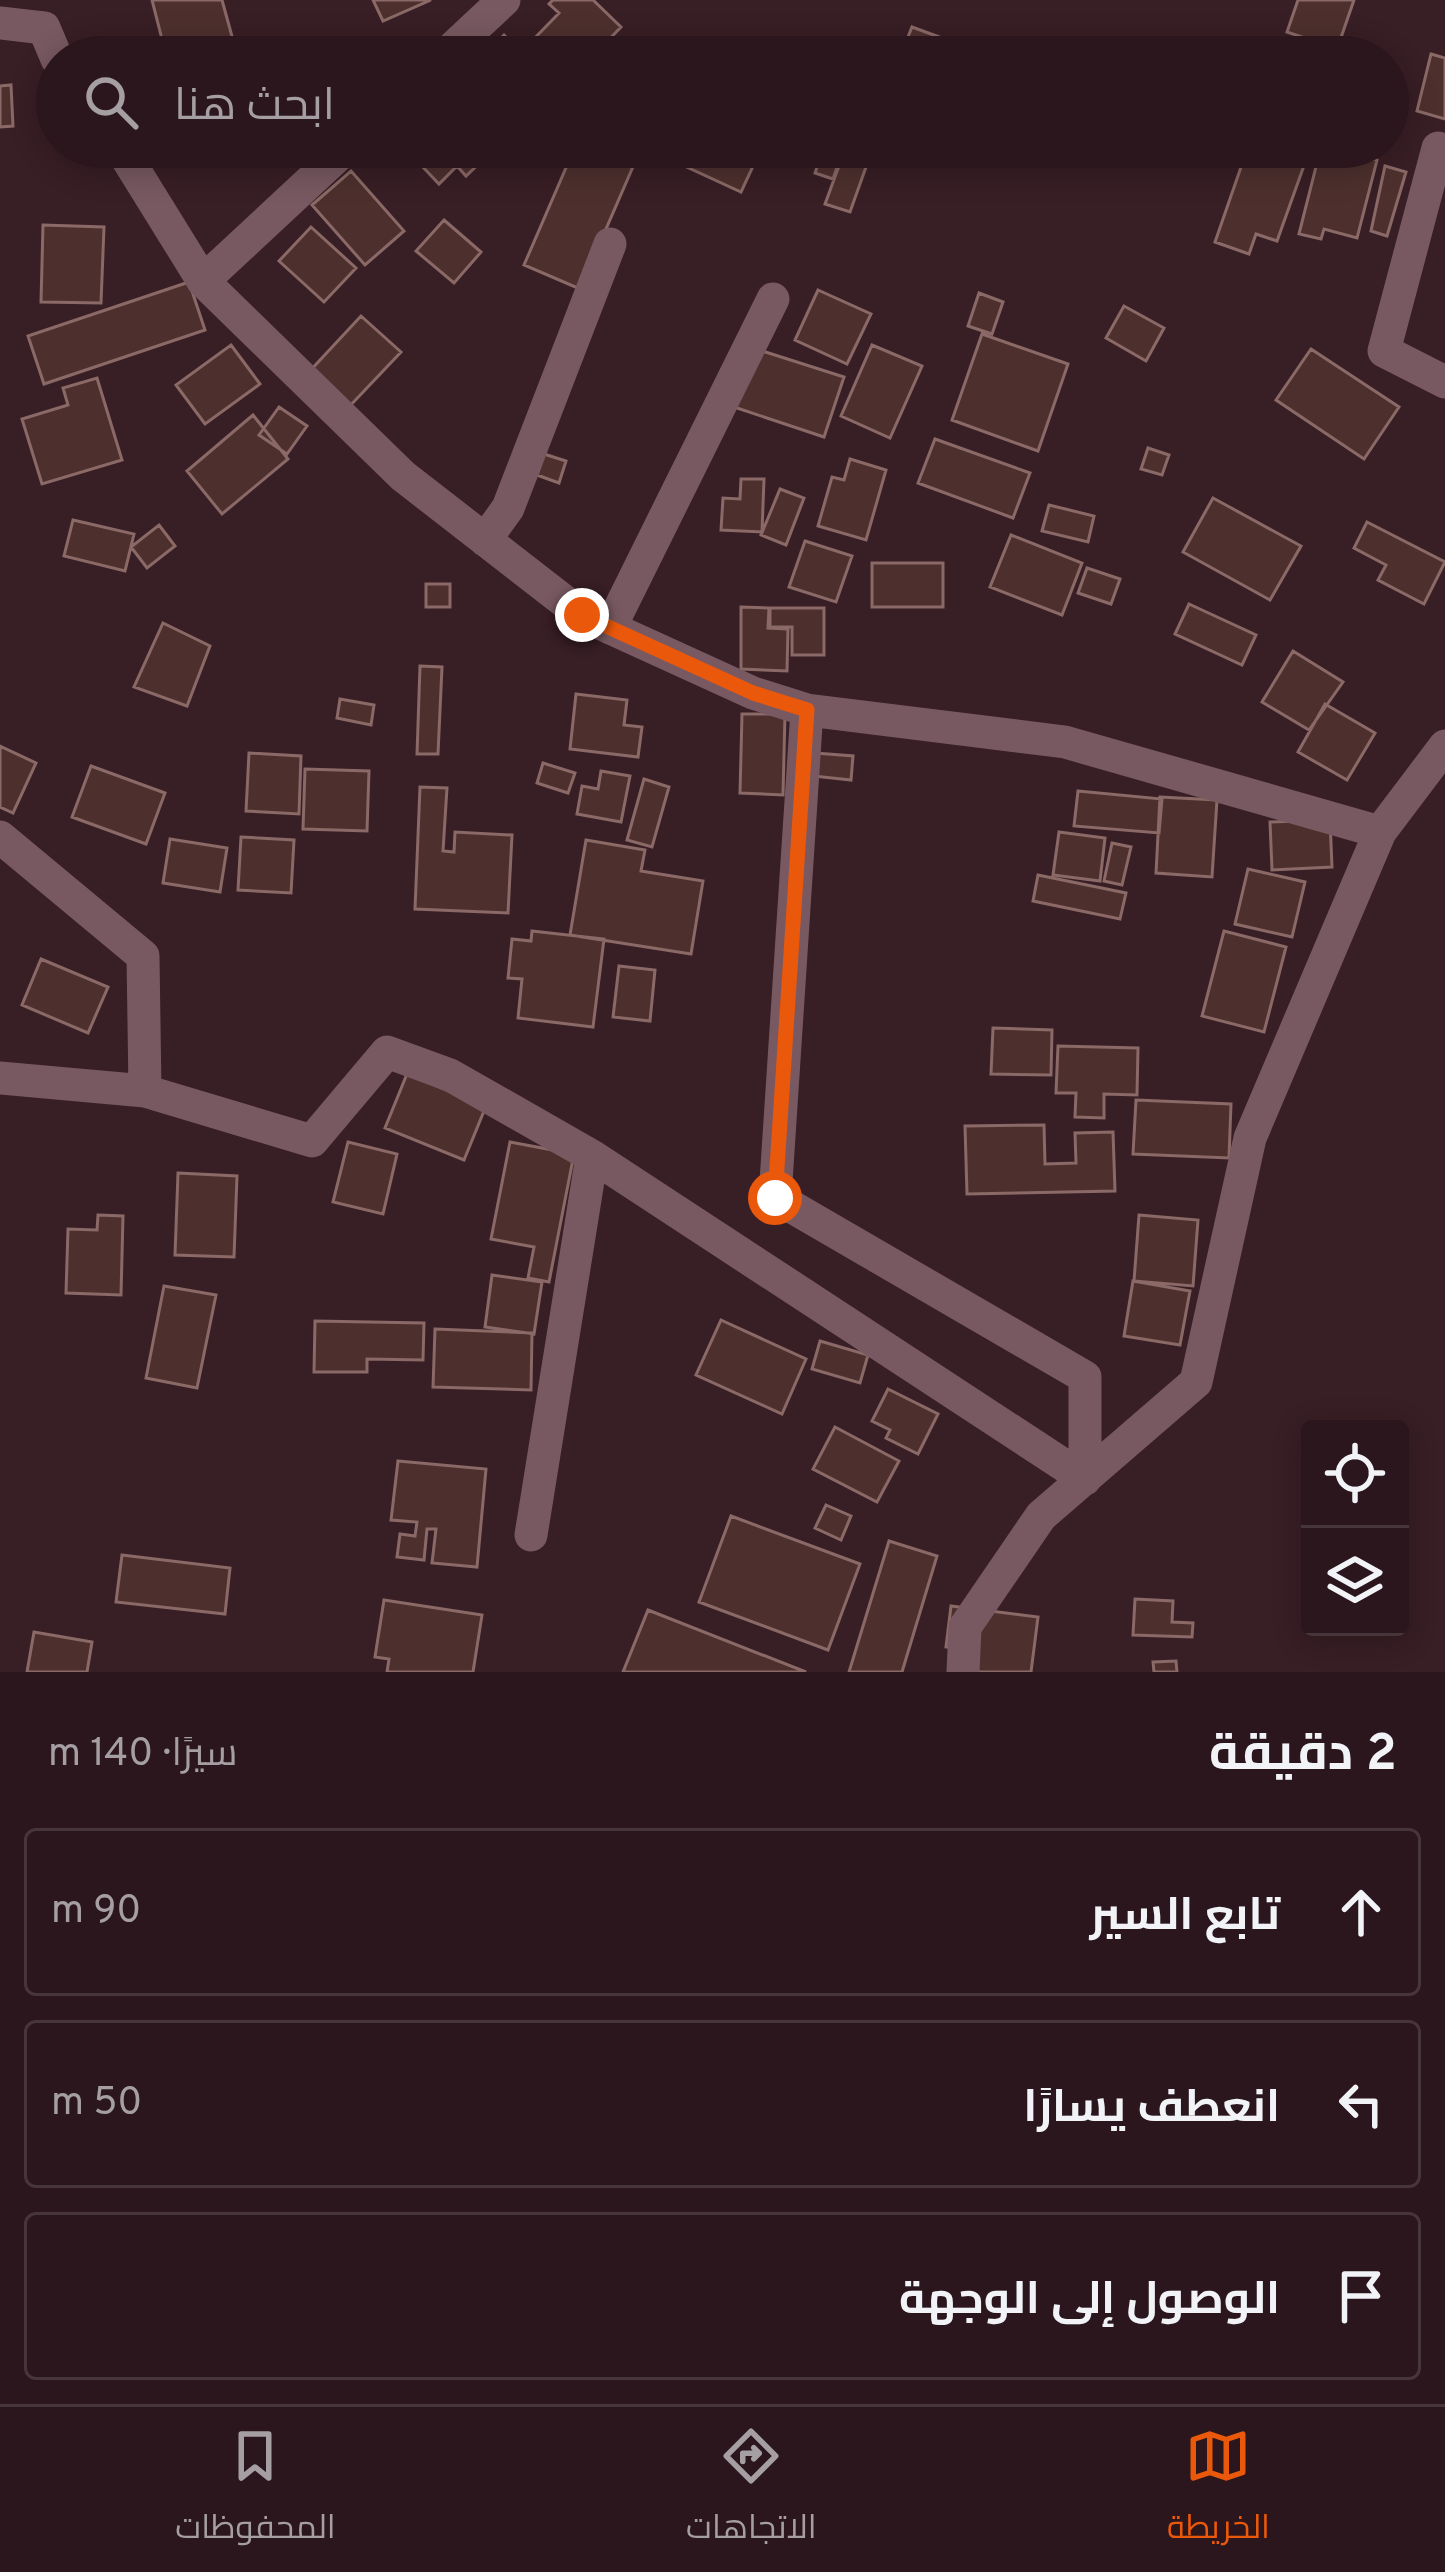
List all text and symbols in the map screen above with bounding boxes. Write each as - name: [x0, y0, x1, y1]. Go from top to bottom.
- search box: [36, 36, 1409, 168]
- icon: search: [78, 69, 144, 135]
- text: ابحث هنا: [174, 79, 335, 136]
- route end: [555, 588, 609, 642]
- route start: [748, 1171, 802, 1225]
- map controls: [1301, 1420, 1409, 1636]
- button: locate: [1301, 1420, 1409, 1528]
- button: layers: [1301, 1528, 1409, 1636]
- text: 2 دقيقة: [1209, 1724, 1397, 1789]
- text: سيرًا · 140 m: [48, 1731, 238, 1780]
- icon: ahead: [1328, 1879, 1394, 1945]
- text: 90 m: [51, 1888, 141, 1937]
- text: تابع السير: [1090, 1889, 1280, 1946]
- icon: left: [1328, 2071, 1394, 2137]
- text: 50 m: [51, 2080, 142, 2129]
- text: انعطف يسارًا: [1023, 2081, 1280, 2138]
- icon: arrive: [1328, 2263, 1394, 2329]
- text: الوصول إلى الوجهة: [899, 2273, 1280, 2330]
- tab: المحفوظات: [175, 2423, 336, 2557]
- tab: الاتجاهات: [686, 2423, 817, 2557]
- tab: الخريطة: [1167, 2423, 1270, 2557]

